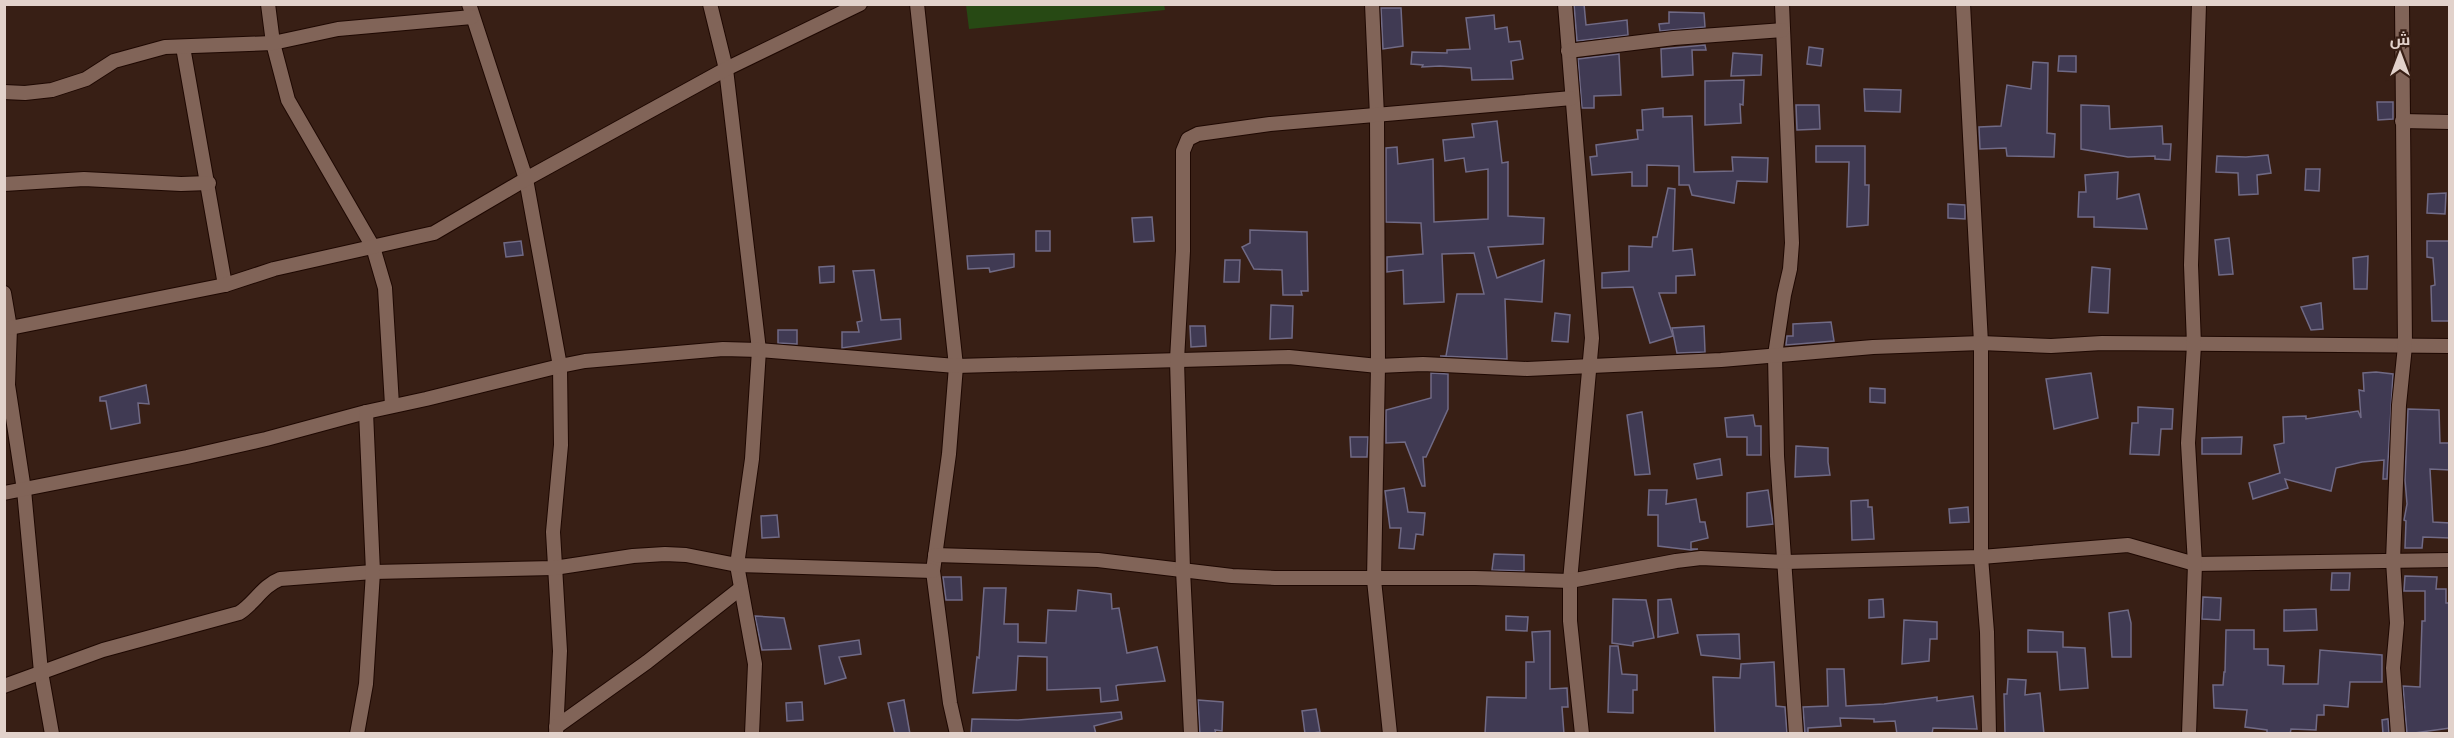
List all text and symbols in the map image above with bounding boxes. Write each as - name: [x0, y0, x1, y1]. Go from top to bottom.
- north arrow: [2370, 24, 2430, 84]
- text: ش: [2390, 29, 2410, 50]

